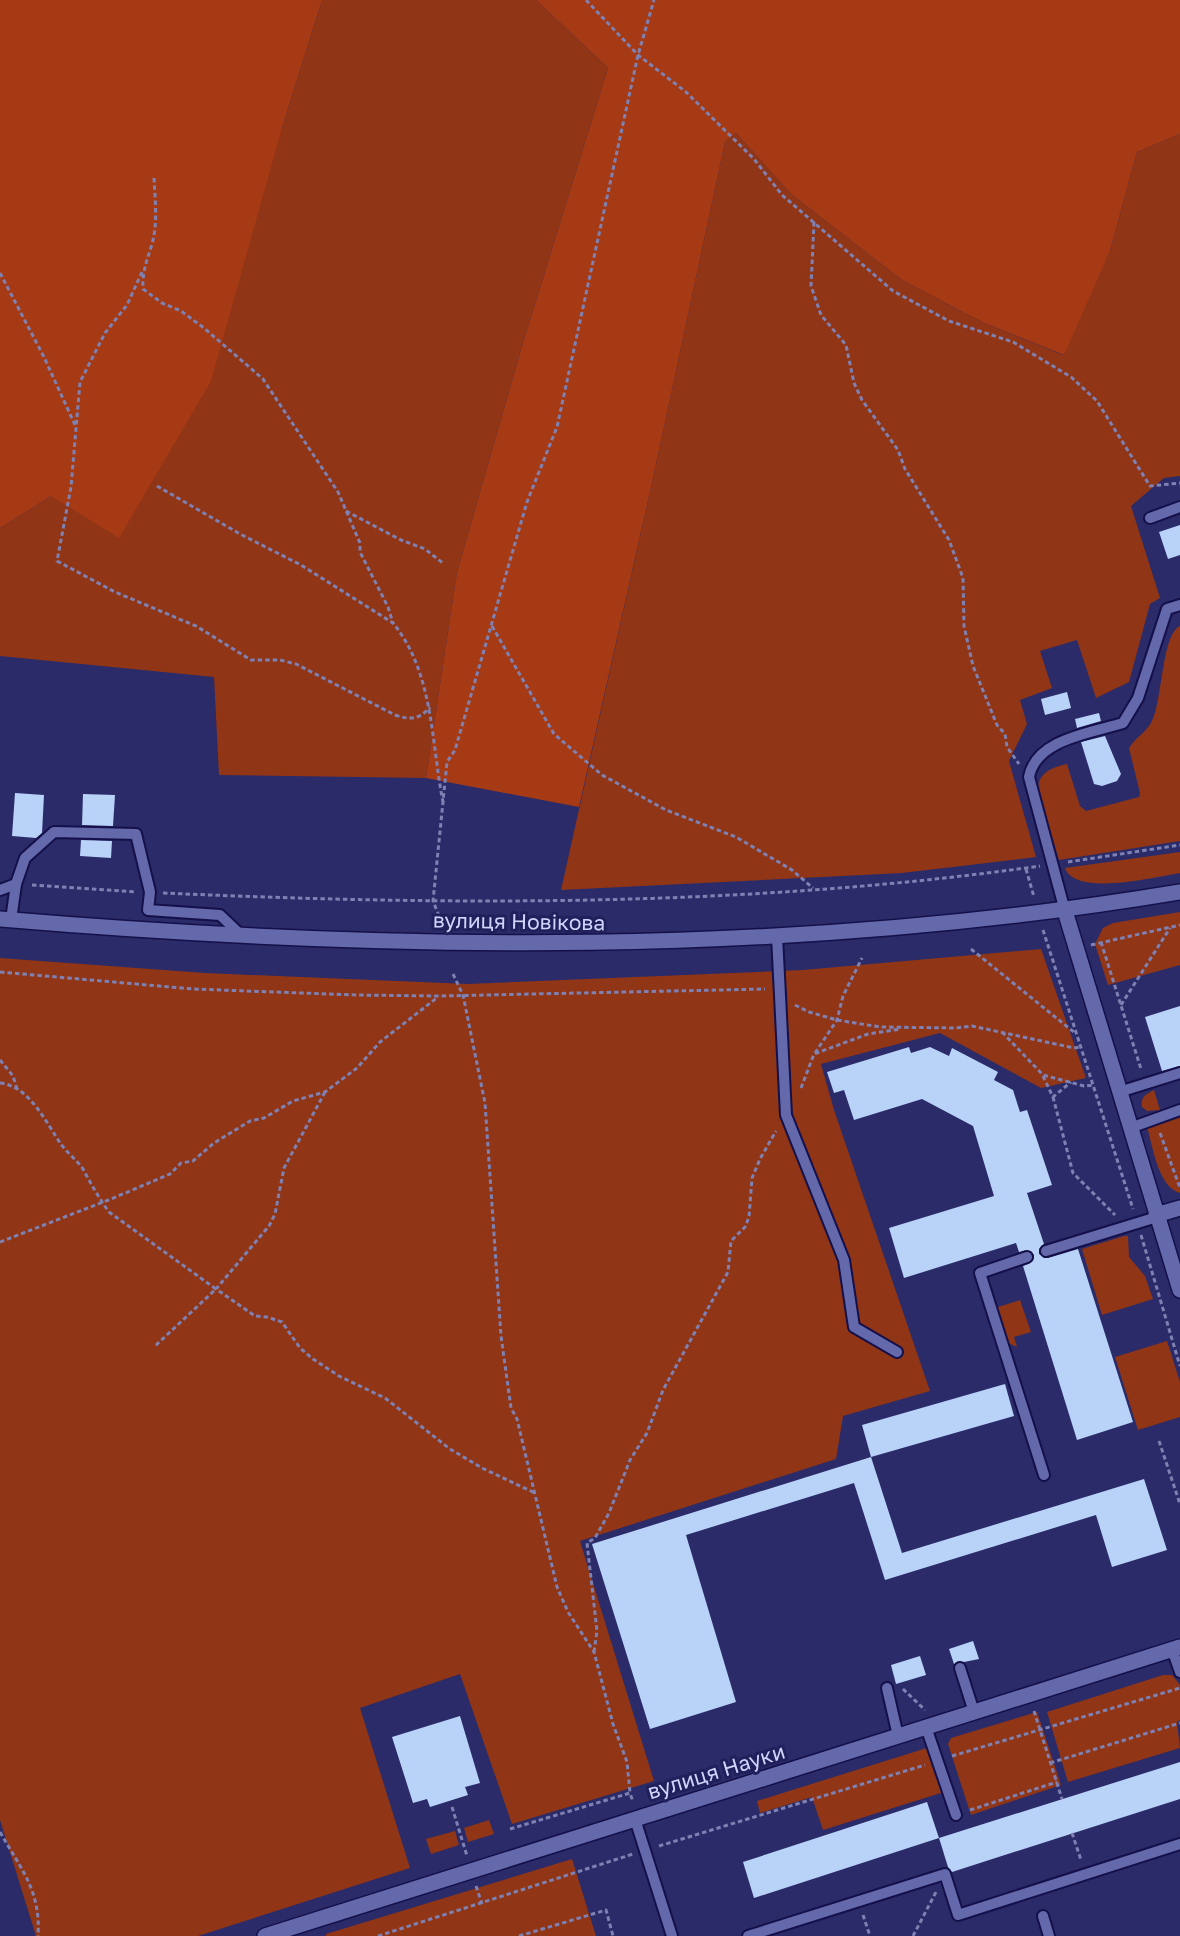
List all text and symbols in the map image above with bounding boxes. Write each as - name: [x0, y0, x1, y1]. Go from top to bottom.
- street label: вулиця Новікова: [433, 906, 605, 936]
- street label: вулиця Науки: [644, 1738, 788, 1804]

